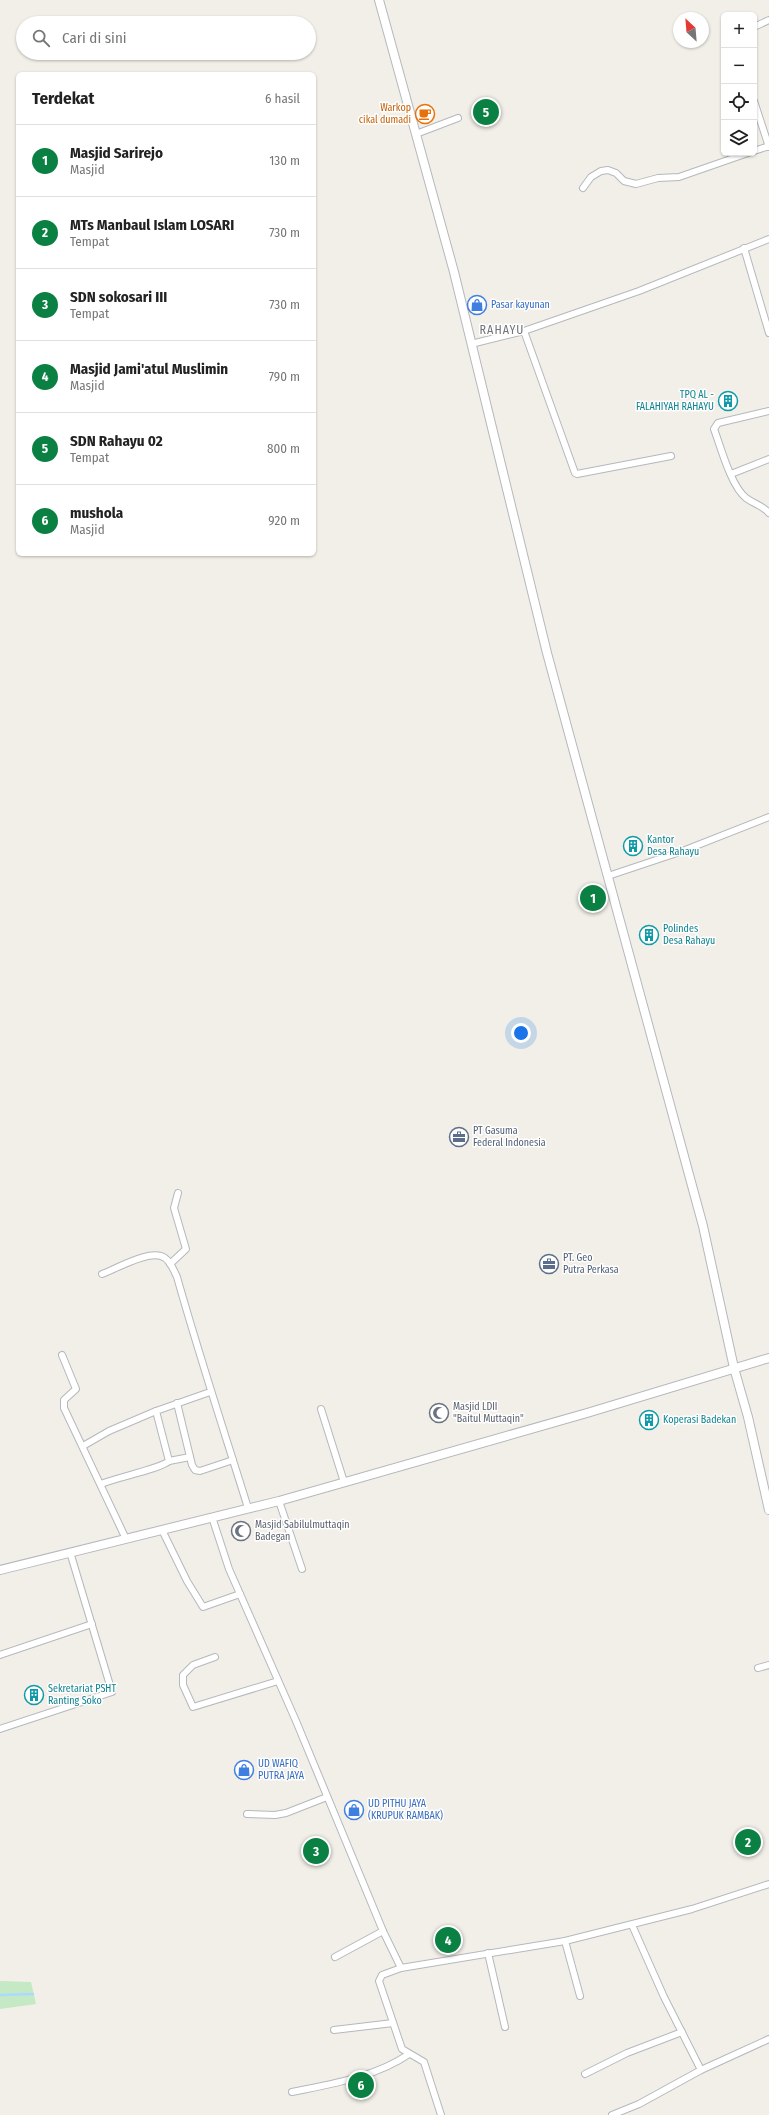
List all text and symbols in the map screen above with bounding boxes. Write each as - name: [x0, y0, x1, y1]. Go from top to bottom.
- north arrow: [673, 12, 709, 48]
- map controls: [721, 12, 757, 156]
- button: +: [721, 12, 757, 48]
- search box: [16, 16, 316, 60]
- icon: search: [30, 27, 52, 49]
- text: Cari di sini: [62, 29, 127, 47]
- button: −: [721, 48, 757, 84]
- button: locate: [721, 84, 757, 120]
- text: Terdekat: [32, 88, 94, 109]
- text: 6 hasil: [265, 91, 300, 106]
- pin: 5: [473, 97, 499, 127]
- place label: Warkop cikal dumadi: [359, 102, 411, 126]
- cafe icon: Warkop cikal dumadi: [414, 103, 436, 125]
- button: layers: [721, 120, 757, 156]
- text: Masjid Sarirejo: [70, 144, 163, 162]
- text: 1: [42, 153, 48, 168]
- text: 130 m: [269, 153, 300, 168]
- text: Masjid: [70, 162, 105, 177]
- text: MTs Manbaul Islam LOSARI: [70, 216, 234, 234]
- text: 2: [42, 225, 48, 240]
- text: 730 m: [269, 225, 300, 240]
- text: Tempat: [70, 234, 109, 249]
- text: SDN sokosari III: [70, 288, 167, 306]
- shop icon: Pasar kayunan: [466, 294, 488, 316]
- text: 3: [42, 297, 48, 312]
- text: 730 m: [269, 297, 300, 312]
- place label: Pasar kayunan: [491, 299, 550, 311]
- text: Tempat: [70, 306, 109, 321]
- district label: RAHAYU: [480, 323, 524, 337]
- text: Masjid Jami'atul Muslimin: [70, 360, 228, 378]
- text: 4: [42, 369, 48, 384]
- text: 790 m: [269, 369, 300, 384]
- text: Masjid: [70, 378, 105, 393]
- place label: TPQ AL - FALAHIYAH RAHAYU: [636, 389, 714, 413]
- building icon: TPQ AL - FALAHIYAH RAHAYU: [717, 390, 739, 412]
- text: SDN Rahayu 02: [70, 432, 163, 450]
- text: 5: [42, 441, 48, 456]
- text: 800 m: [267, 441, 300, 456]
- text: Tempat: [70, 450, 109, 465]
- text: mushola: [70, 504, 123, 522]
- text: 6: [42, 513, 48, 528]
- text: 920 m: [268, 513, 300, 528]
- text: Masjid: [70, 522, 105, 537]
- place label: Kantor Desa Rahayu: [647, 834, 699, 858]
- building icon: Kantor Desa Rahayu: [622, 835, 644, 857]
- pin: 1: [580, 883, 606, 913]
- place label: Polindes Desa Rahayu: [663, 923, 715, 947]
- building icon: Polindes Desa Rahayu: [638, 924, 660, 946]
- your location: [511, 1023, 531, 1043]
- place label: PT Gasuma Federal Indonesia: [473, 1125, 546, 1149]
- office icon: PT Gasuma Federal Indonesia: [448, 1126, 470, 1148]
- place label: PT. Geo Putra Perkasa: [563, 1252, 619, 1276]
- office icon: PT. Geo Putra Perkasa: [538, 1253, 560, 1275]
- place label: Masjid LDII "Baitul Muttaqin": [453, 1401, 524, 1425]
- mosque icon: Masjid LDII "Baitul Muttaqin": [428, 1402, 450, 1424]
- building icon: Koperasi Badekan: [638, 1409, 660, 1431]
- place label: Koperasi Badekan: [663, 1414, 736, 1426]
- place label: Masjid Sabilulmuttaqin Badegan: [255, 1519, 350, 1543]
- mosque icon: Masjid Sabilulmuttaqin Badegan: [230, 1520, 252, 1542]
- place label: Sekretariat PSHT Ranting Soko: [48, 1683, 116, 1707]
- building icon: Sekretariat PSHT Ranting Soko: [23, 1684, 45, 1706]
- place label: UD WAFIQ PUTRA JAYA: [258, 1758, 305, 1782]
- shop icon: UD WAFIQ PUTRA JAYA: [233, 1759, 255, 1781]
- place label: UD PITHU JAYA (KRUPUK RAMBAK): [368, 1798, 443, 1822]
- shop icon: UD PITHU JAYA (KRUPUK RAMBAK): [343, 1799, 365, 1821]
- pin: 2: [735, 1827, 761, 1857]
- pin: 3: [303, 1836, 329, 1866]
- pin: 4: [435, 1925, 461, 1955]
- pin: 6: [348, 2070, 374, 2100]

